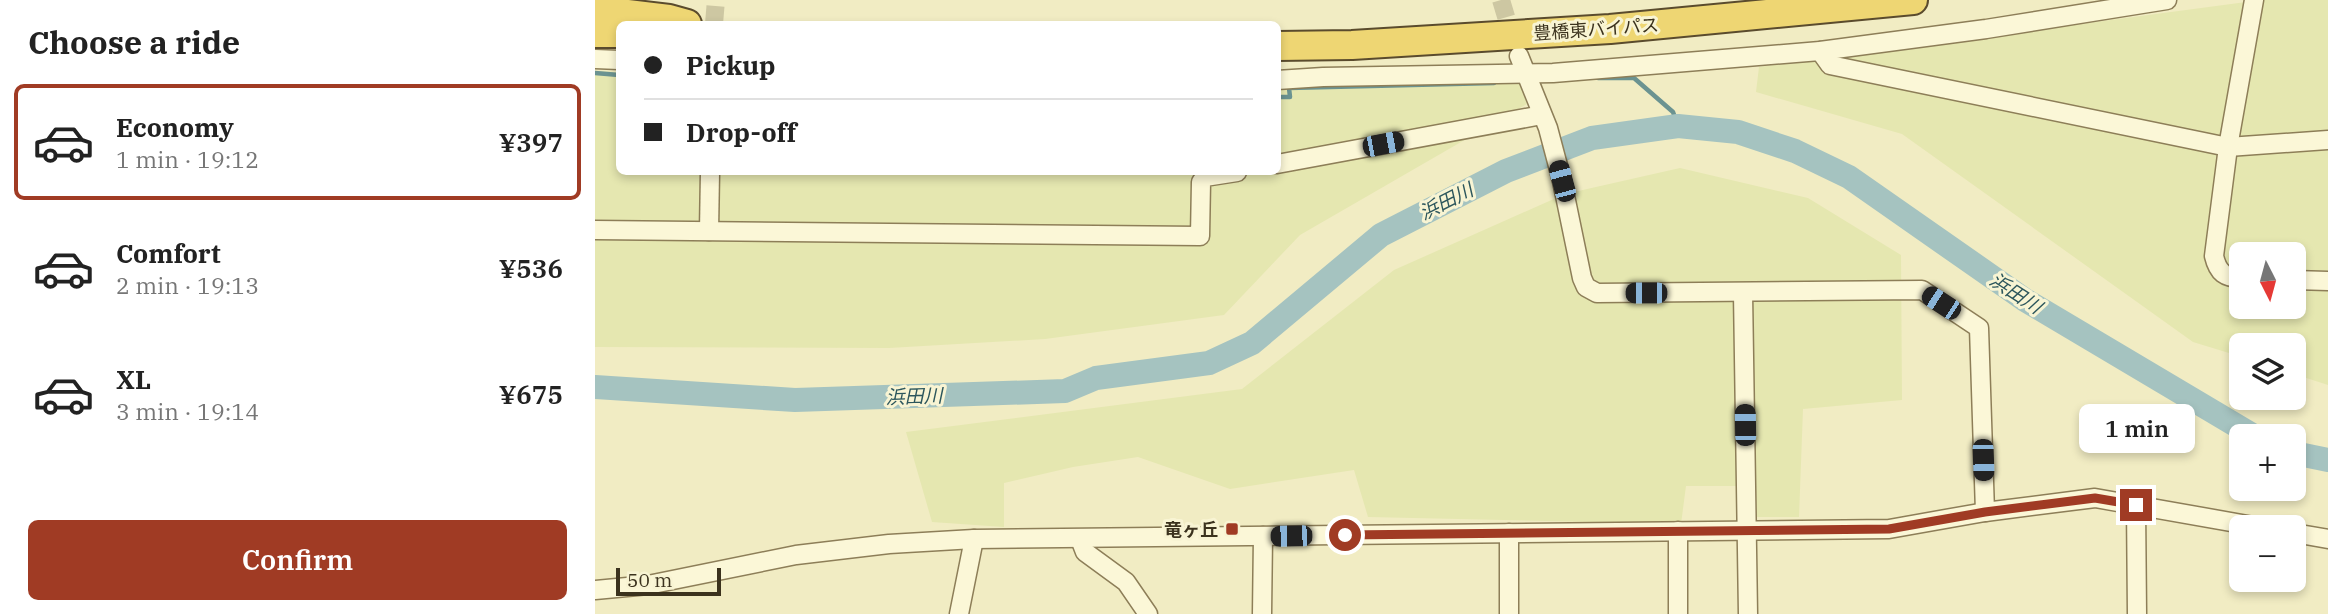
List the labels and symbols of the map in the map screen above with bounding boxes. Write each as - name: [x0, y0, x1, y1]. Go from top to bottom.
- street label: 豊橋東バイパス: [1533, 13, 1659, 45]
- car: [1361, 130, 1406, 158]
- car: [1547, 158, 1578, 204]
- water label: 浜田川: [1415, 176, 1479, 225]
- north arrow: [2229, 242, 2307, 318]
- water label: 浜田川: [1986, 267, 2048, 320]
- car: [1626, 283, 1668, 304]
- car: [1918, 283, 1965, 323]
- water label: 浜田川: [885, 383, 945, 409]
- car: [1735, 404, 1756, 446]
- callout: 1 min: [2078, 404, 2194, 452]
- car: [1972, 439, 1995, 481]
- route end: [2120, 489, 2152, 521]
- place label: 竜ヶ丘: [1164, 518, 1218, 541]
- route start: [1329, 519, 1361, 551]
- marker: 竜ヶ丘: [1224, 521, 1240, 537]
- car: [1270, 525, 1313, 547]
- scale bar: [616, 565, 721, 597]

